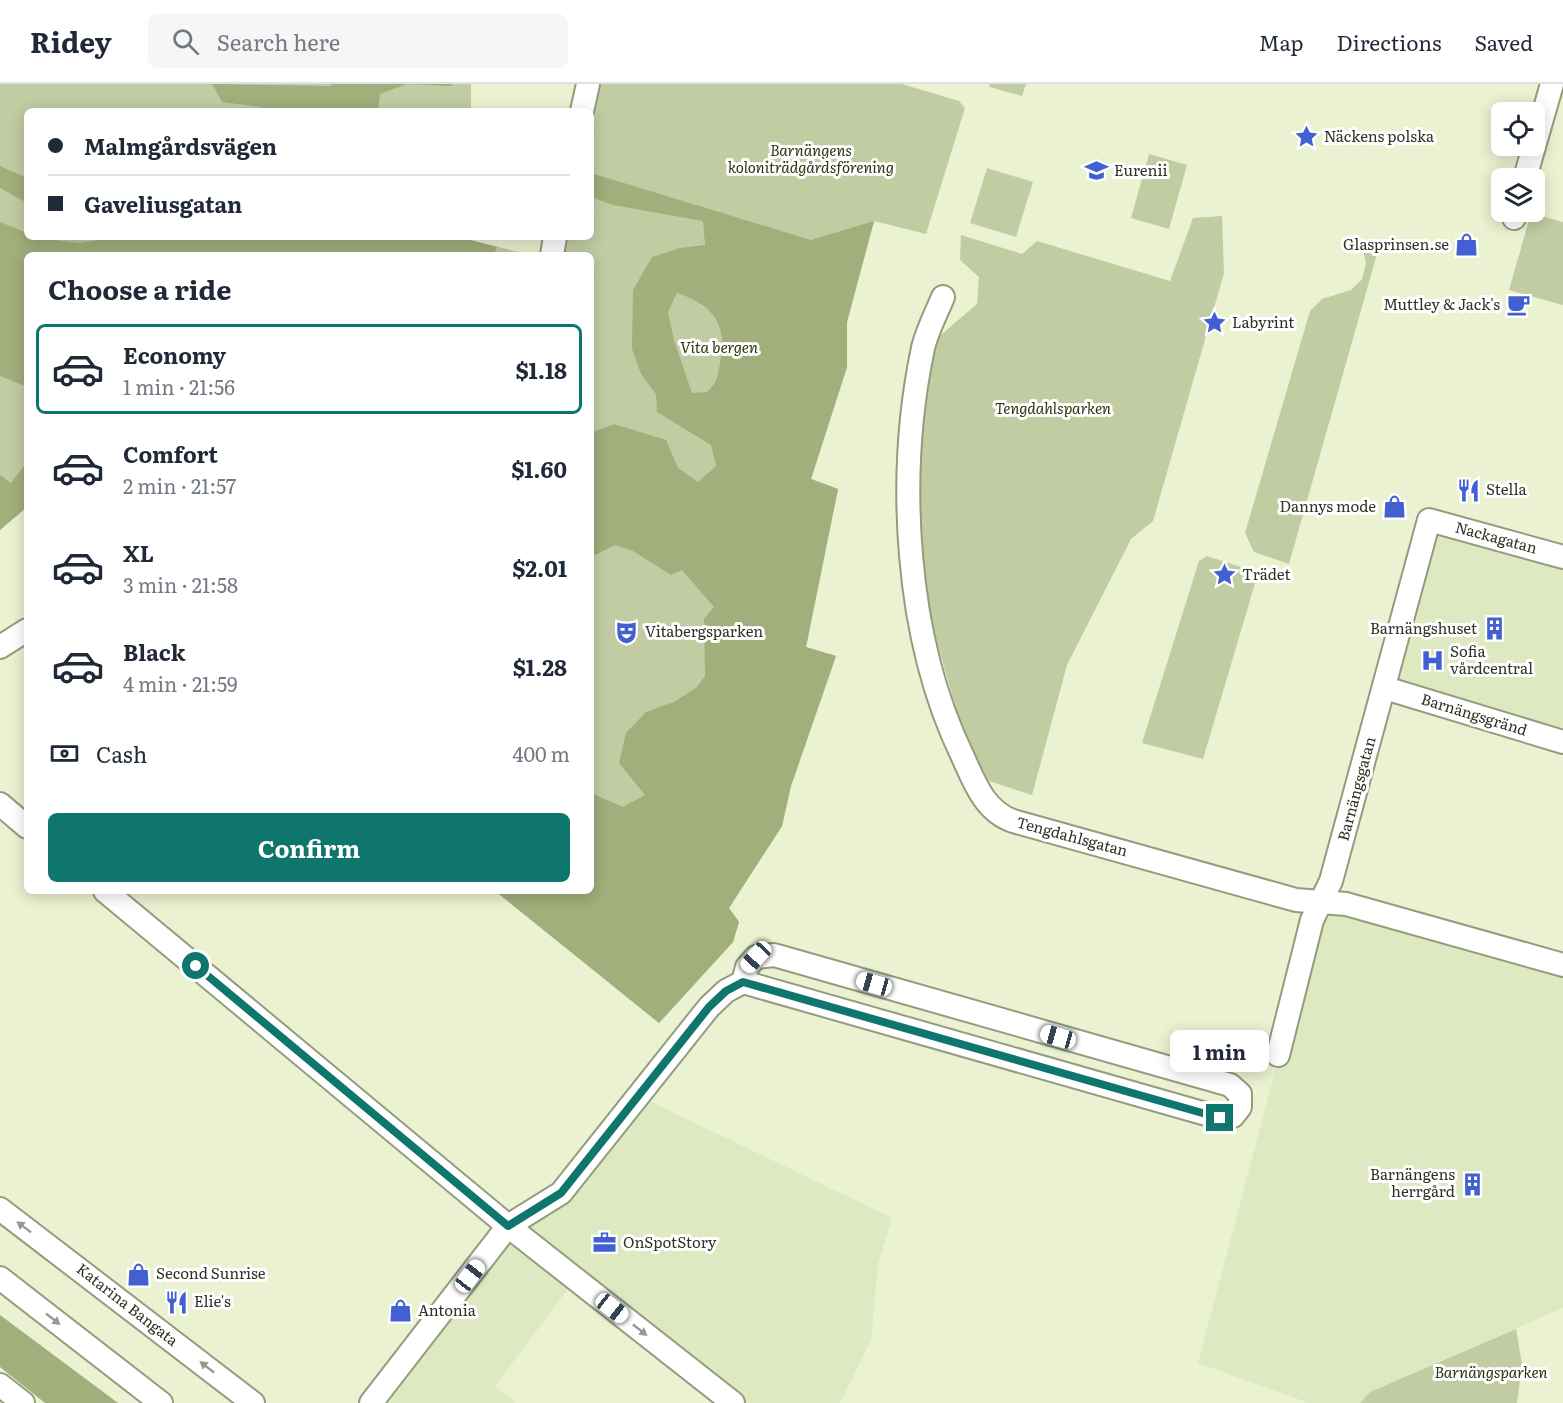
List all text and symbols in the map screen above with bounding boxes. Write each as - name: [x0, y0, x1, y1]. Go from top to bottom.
- search box: [148, 14, 568, 68]
- text: Ridey: [30, 20, 112, 62]
- icon: search: [169, 25, 202, 58]
- text: Search here: [217, 25, 340, 58]
- text: Map: [1259, 26, 1304, 57]
- text: Directions: [1337, 26, 1442, 57]
- text: Saved: [1475, 26, 1533, 57]
- map controls: [1491, 102, 1545, 222]
- button: locate: [1491, 102, 1545, 156]
- place icon: Näckens polska: [1293, 124, 1319, 150]
- place label: Näckens polska: [1324, 124, 1435, 147]
- text: Malmgårdsvägen: [84, 129, 277, 162]
- park label: Barnängens koloniträdgårdsförening: [728, 138, 894, 178]
- school or university icon: Eurenii: [1083, 158, 1109, 184]
- place label: Eurenii: [1114, 158, 1167, 181]
- button: layers: [1491, 168, 1545, 222]
- text: Gaveliusgatan: [84, 187, 242, 220]
- place label: Glasprinsen.se: [1343, 232, 1449, 255]
- shop icon: Glasprinsen.se: [1454, 232, 1480, 258]
- text: Choose a ride: [48, 268, 231, 308]
- place label: Muttley & Jack's: [1383, 292, 1500, 315]
- cafe icon: Muttley & Jack's: [1505, 292, 1531, 318]
- place icon: Labyrint: [1201, 310, 1227, 336]
- place label: Labyrint: [1232, 310, 1294, 333]
- park label: Vita bergen: [680, 335, 758, 358]
- text: Economy: [123, 338, 226, 371]
- icon: car: [51, 342, 105, 396]
- text: $1.18: [515, 353, 567, 386]
- text: 1 min · 21:56: [123, 371, 235, 401]
- park label: Tengdahlsparken: [995, 396, 1111, 419]
- text: Comfort: [123, 437, 218, 470]
- icon: car: [51, 441, 105, 495]
- text: $1.60: [511, 452, 567, 485]
- text: 2 min · 21:57: [123, 470, 236, 500]
- restaurant icon: Stella: [1455, 477, 1481, 503]
- place label: Stella: [1486, 477, 1527, 500]
- place label: Dannys mode: [1280, 494, 1376, 517]
- shop icon: Dannys mode: [1381, 494, 1407, 520]
- street label: Nackagatan: [1453, 515, 1540, 559]
- text: XL: [123, 536, 154, 569]
- icon: car: [51, 540, 105, 594]
- text: $2.01: [512, 551, 567, 584]
- place icon: Trädet: [1211, 562, 1237, 588]
- place label: Trädet: [1242, 562, 1290, 585]
- text: 3 min · 21:58: [123, 569, 238, 599]
- place label: Barnängshuset: [1370, 616, 1477, 639]
- building icon: Barnängshuset: [1482, 616, 1508, 642]
- theatre icon: Vitabergsparken: [614, 619, 640, 645]
- place label: Vitabergsparken: [645, 619, 763, 642]
- text: Black: [123, 635, 185, 668]
- icon: car: [51, 639, 105, 693]
- place label: Sofia vårdcentral: [1450, 639, 1533, 679]
- hospital icon: Sofia vårdcentral: [1419, 648, 1445, 674]
- text: $1.28: [513, 650, 567, 683]
- text: 4 min · 21:59: [123, 668, 238, 698]
- street label: Barnängsgränd: [1418, 686, 1530, 741]
- street label: Barnängsgatan: [1331, 734, 1381, 843]
- icon: cash: [48, 737, 81, 770]
- text: Cash: [96, 737, 147, 770]
- text: 400 m: [512, 738, 570, 768]
- street label: Tengdahlsgatan: [1014, 810, 1131, 861]
- button: Confirm: [48, 813, 570, 882]
- car: [737, 938, 775, 976]
- route start: [182, 952, 209, 979]
- car: [854, 970, 894, 998]
- car: [1038, 1023, 1078, 1051]
- callout: 1 min: [1170, 1031, 1270, 1073]
- text: 1 min: [1193, 1036, 1246, 1066]
- route end: [1206, 1104, 1233, 1131]
- place label: Barnängens herrgård: [1370, 1162, 1455, 1202]
- building icon: Barnängens herrgård: [1460, 1171, 1486, 1197]
- one-way arrow: [17, 1221, 33, 1233]
- office icon: OnSpotStory: [592, 1230, 618, 1256]
- place label: OnSpotStory: [623, 1230, 717, 1253]
- car: [452, 1256, 488, 1296]
- street label: Katarina Bangata: [72, 1257, 184, 1351]
- shop icon: Second Sunrise: [125, 1261, 151, 1287]
- place label: Second Sunrise: [156, 1261, 266, 1284]
- restaurant icon: Elie's: [163, 1289, 189, 1315]
- place label: Elie's: [194, 1289, 231, 1312]
- car: [592, 1290, 632, 1326]
- shop icon: Antonia: [387, 1298, 413, 1324]
- place label: Antonia: [418, 1298, 477, 1321]
- one-way arrow: [45, 1313, 60, 1325]
- one-way arrow: [633, 1324, 648, 1336]
- park label: Barnängsparken: [1434, 1360, 1548, 1383]
- one-way arrow: [199, 1362, 214, 1374]

